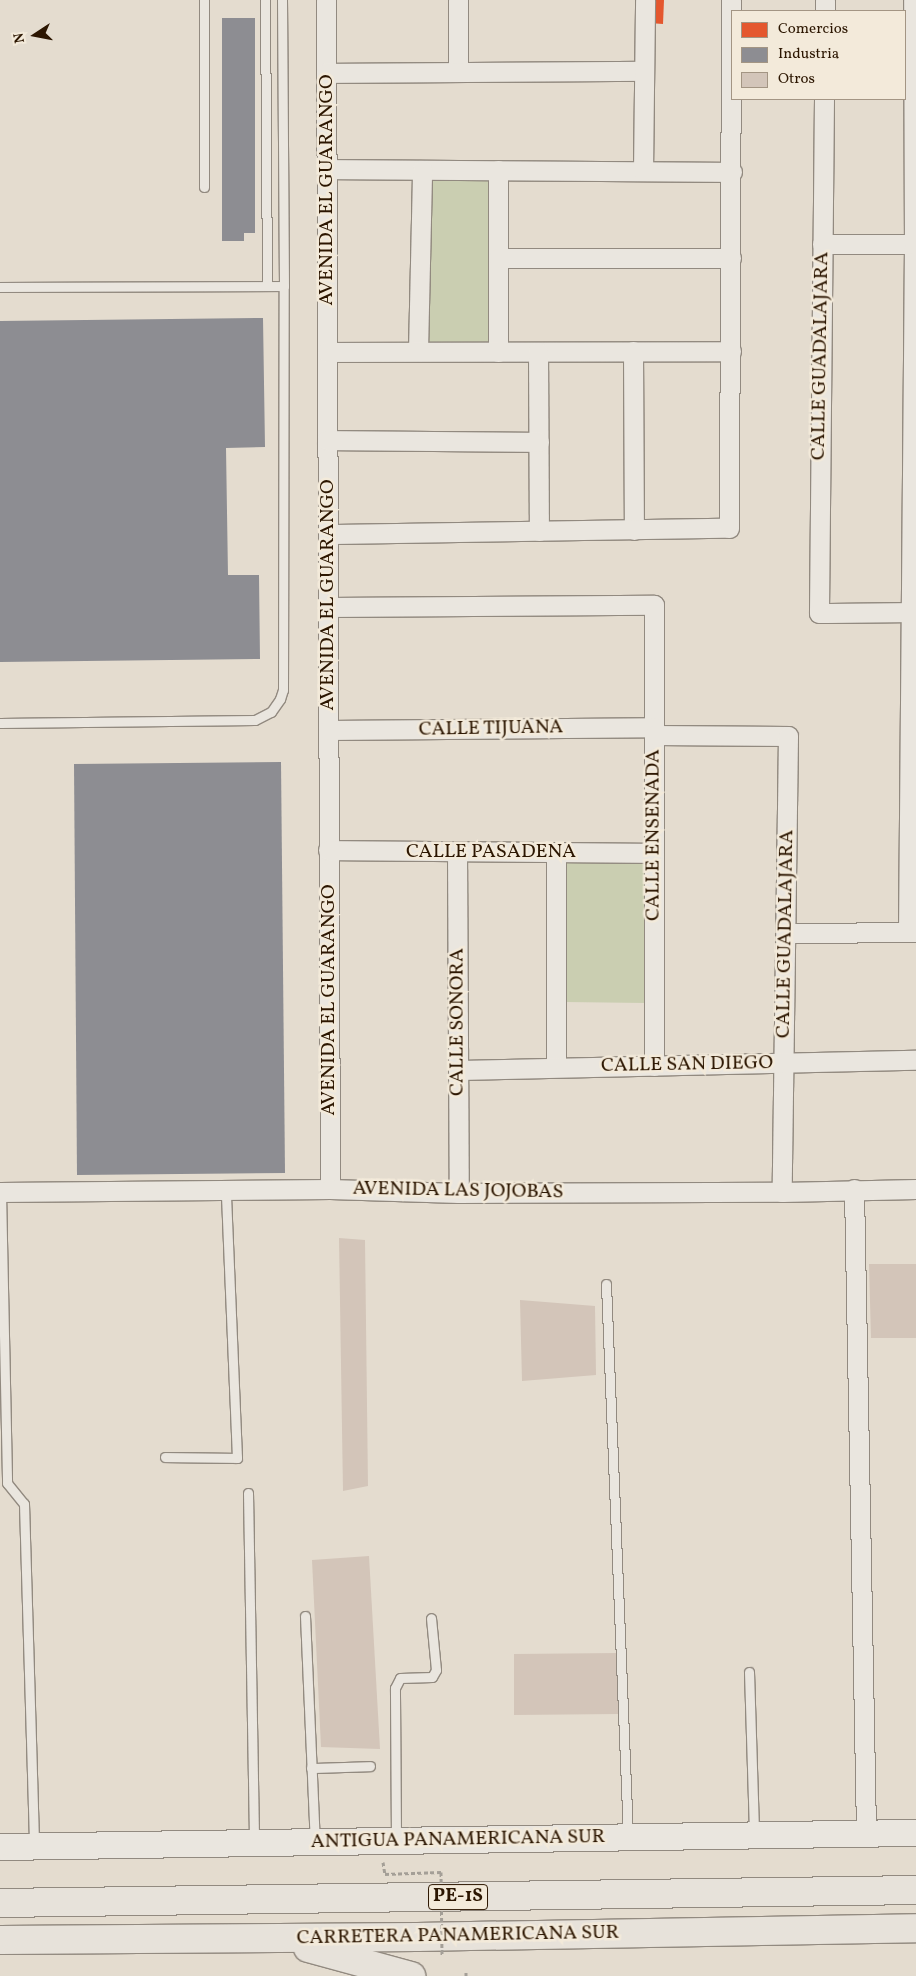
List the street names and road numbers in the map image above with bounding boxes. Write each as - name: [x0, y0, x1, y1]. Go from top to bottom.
- street label: AVENIDA EL GUARANGO: [315, 74, 339, 306]
- street label: CALLE GUADALAJARA: [807, 252, 835, 460]
- street label: AVENIDA EL GUARANGO: [316, 479, 340, 711]
- street label: CALLE TIJUANA: [418, 716, 564, 742]
- street label: CALLE ENSENADA: [642, 749, 666, 921]
- street label: CALLE GUADALAJARA: [772, 830, 800, 1038]
- street label: CALLE PASADENA: [406, 840, 576, 864]
- street label: AVENIDA EL GUARANGO: [317, 884, 341, 1116]
- street label: CALLE SONORA: [446, 948, 470, 1096]
- street label: CALLE SAN DIEGO: [601, 1052, 773, 1078]
- street label: AVENIDA LAS JOJOBAS: [352, 1177, 564, 1205]
- street label: ANTIGUA PANAMERICANA SUR: [310, 1825, 606, 1855]
- road number: PE-1S: [428, 1880, 488, 1914]
- street label: CARRETERA PANAMERICANA SUR: [296, 1921, 620, 1951]

